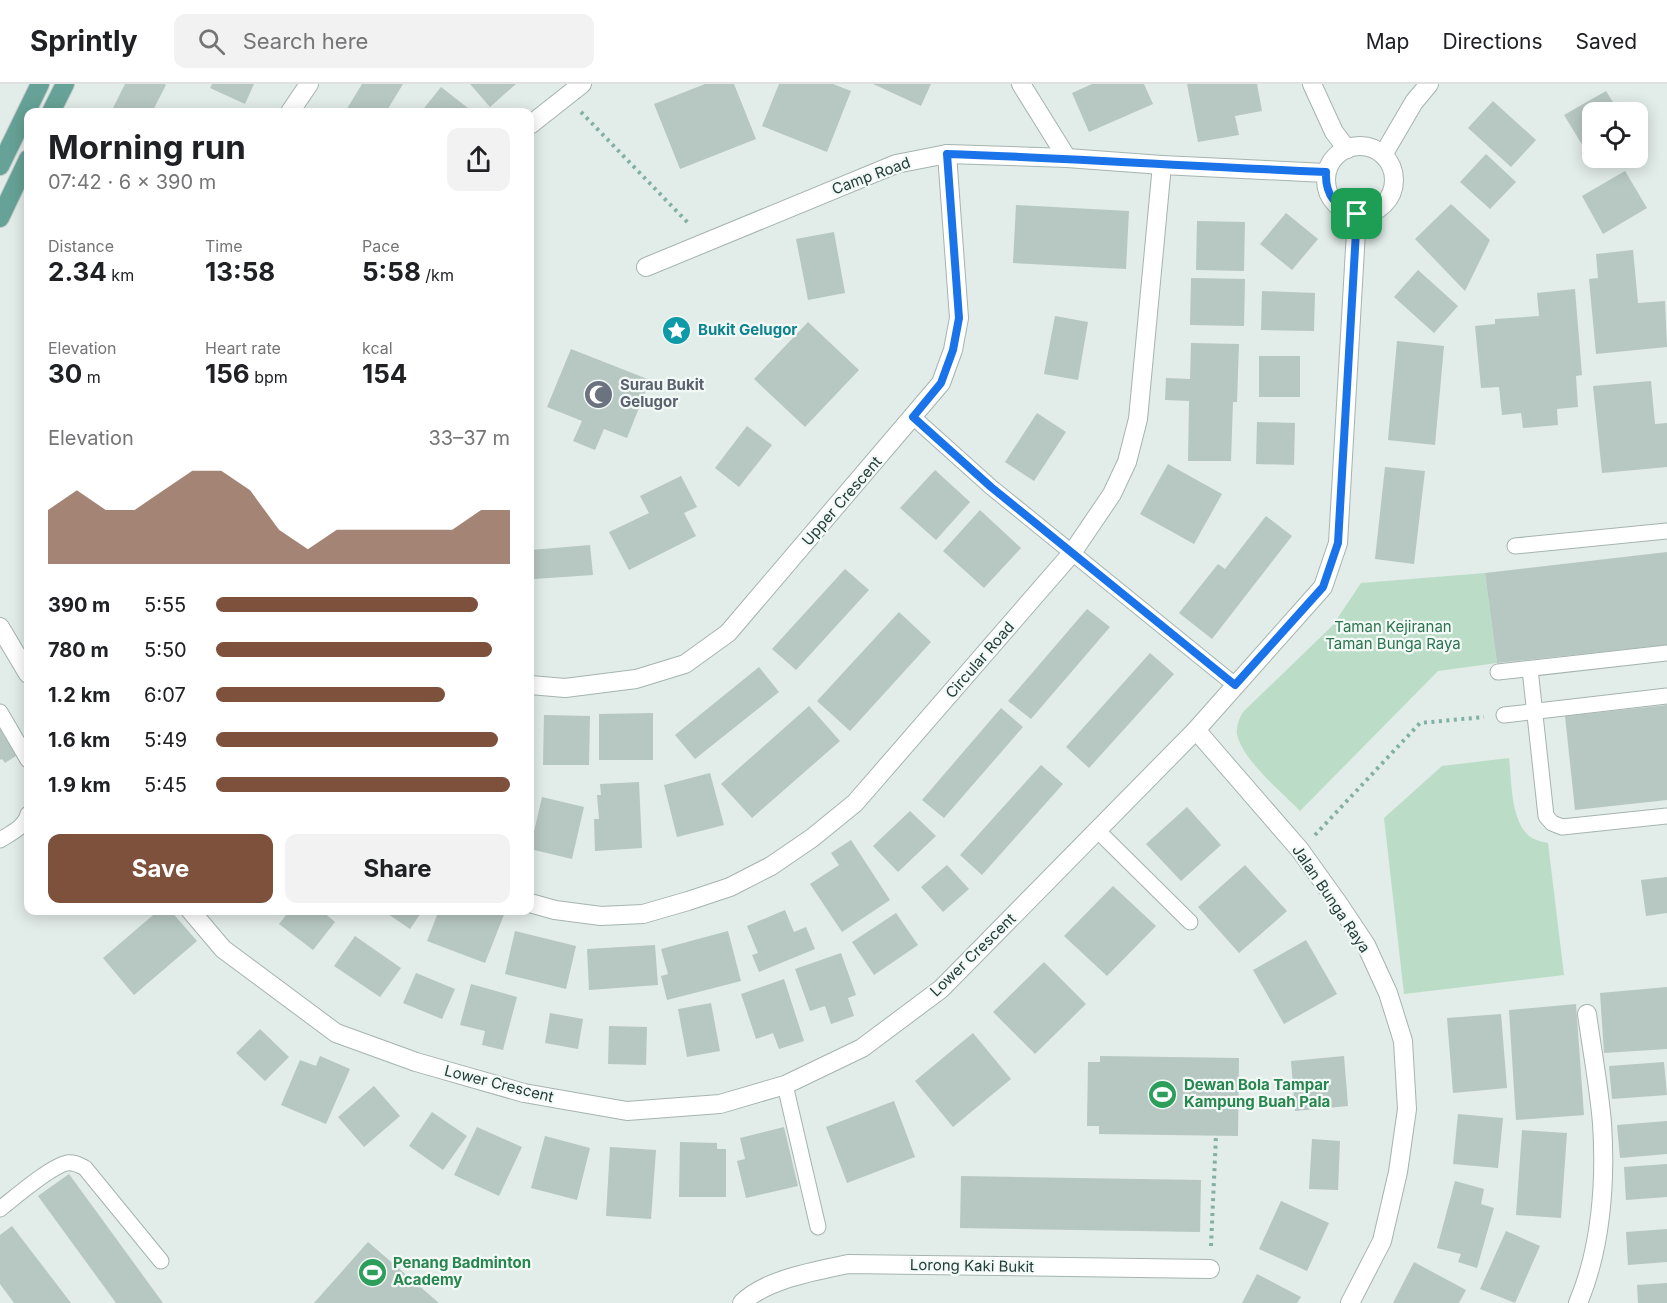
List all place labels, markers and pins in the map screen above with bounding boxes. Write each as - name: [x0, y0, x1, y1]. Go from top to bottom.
- pin: [1331, 188, 1382, 239]
- place icon: Bukit Gelugor: [661, 314, 693, 346]
- place label: Bukit Gelugor: [698, 320, 797, 339]
- place label: Surau Bukit Gelugor: [620, 375, 705, 411]
- mosque icon: Surau Bukit Gelugor: [583, 378, 615, 410]
- place label: Dewan Bola Tampar Kampung Buah Pala: [1184, 1075, 1330, 1111]
- sports icon: Dewan Bola Tampar Kampung Buah Pala: [1147, 1078, 1179, 1110]
- place label: Penang Badminton Academy: [393, 1253, 531, 1289]
- sports icon: Penang Badminton Academy: [356, 1256, 388, 1288]

